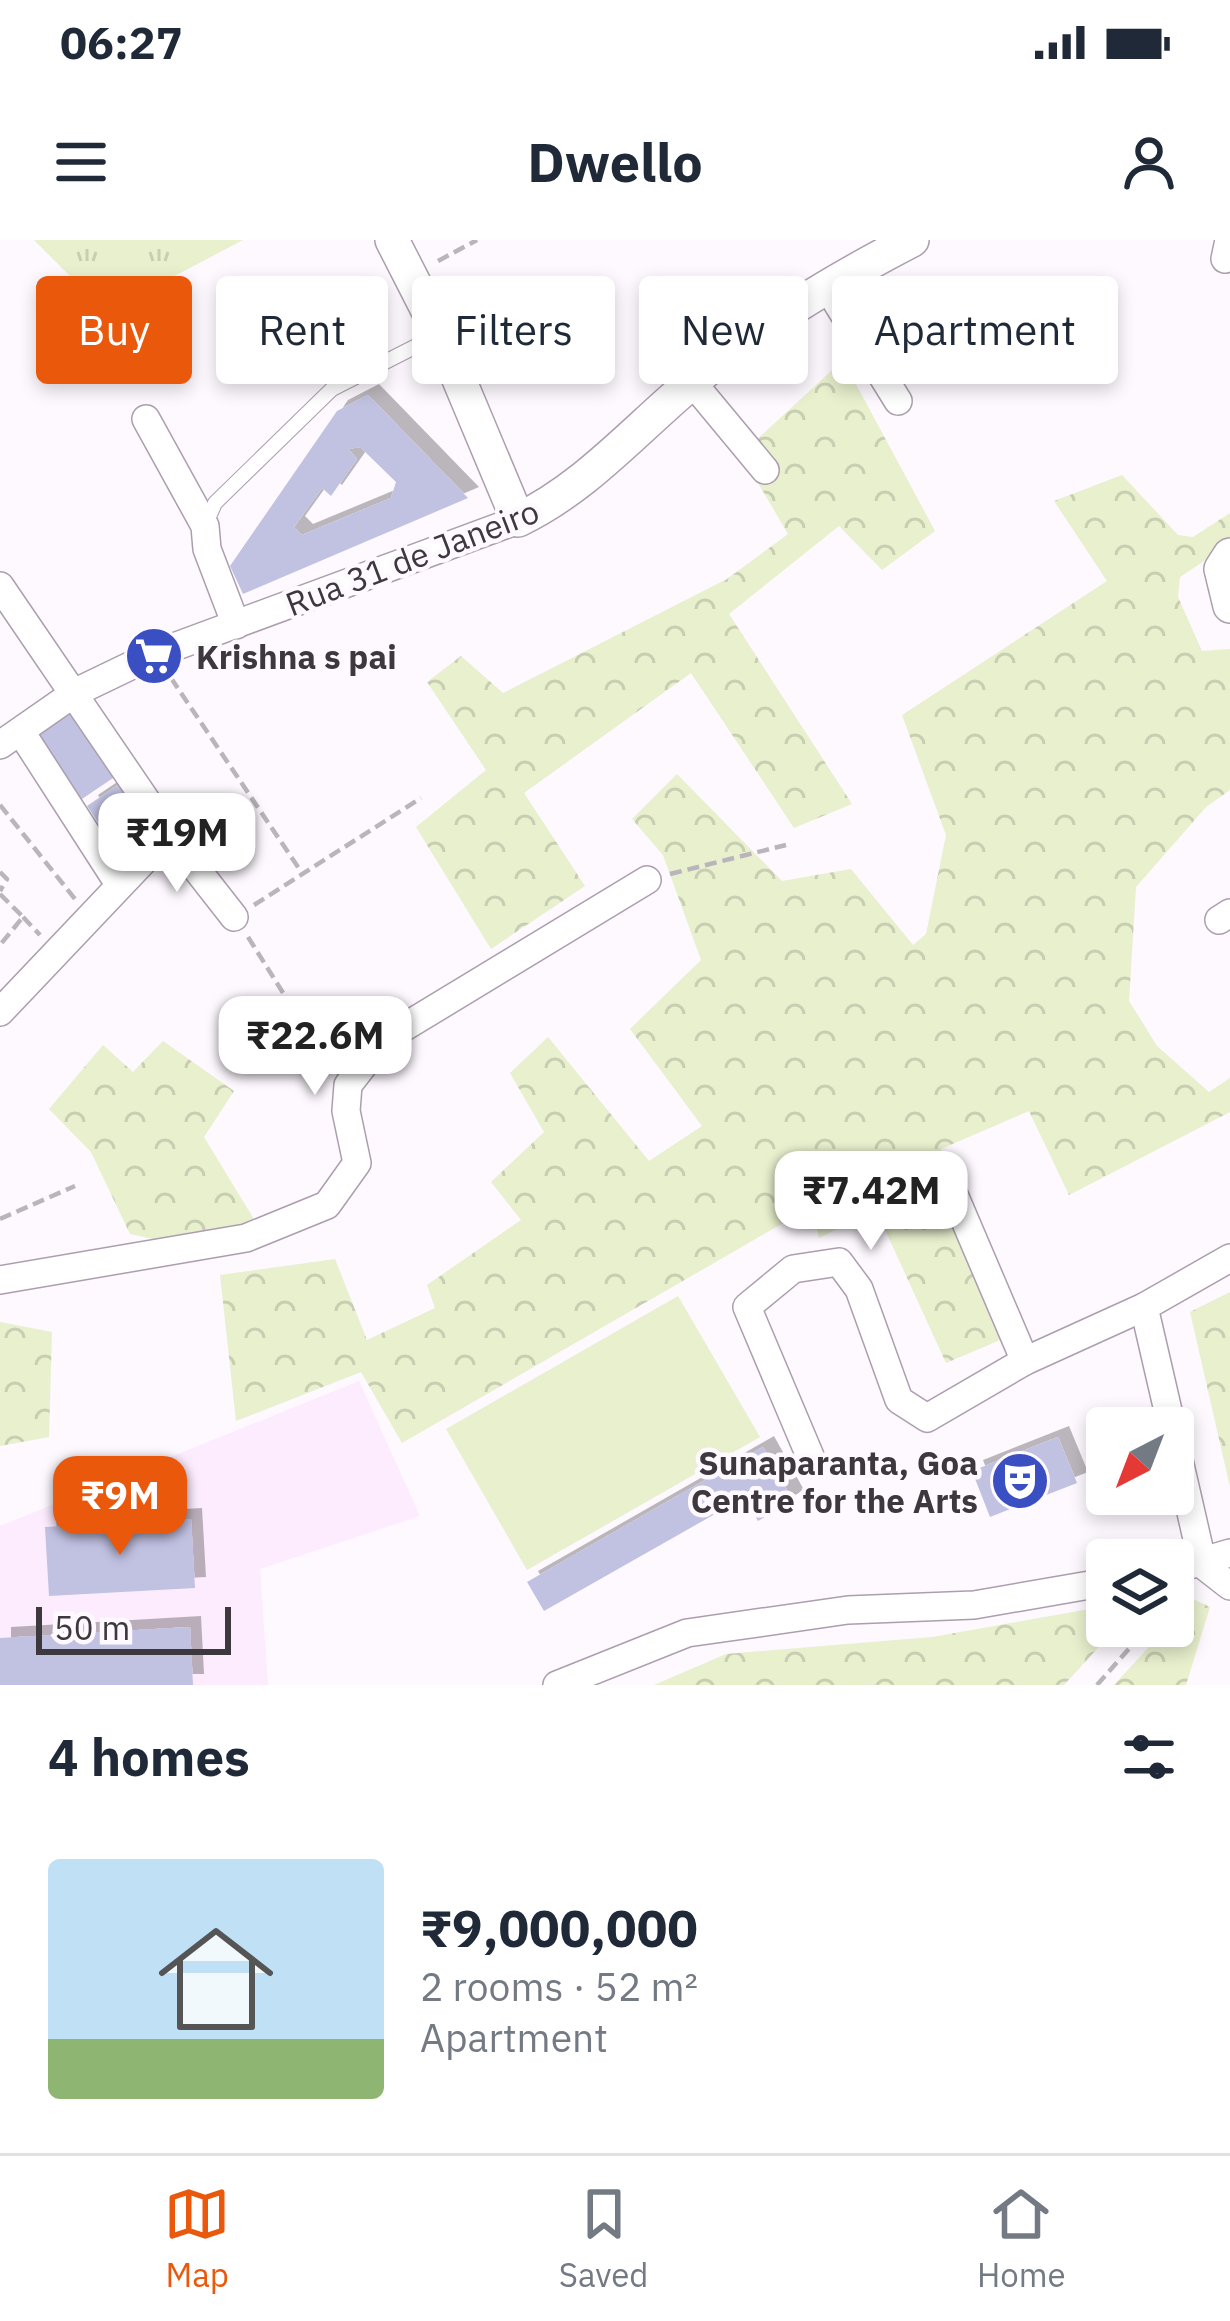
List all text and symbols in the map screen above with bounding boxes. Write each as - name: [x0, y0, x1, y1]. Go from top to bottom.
- text: 06:27: [60, 13, 183, 71]
- text: Dwello: [527, 127, 703, 197]
- icon: menu: [48, 129, 114, 195]
- icon: person: [1116, 129, 1182, 195]
- chip: Buy: [36, 276, 192, 384]
- chip: Rent: [216, 276, 388, 384]
- chip: Filters: [412, 276, 615, 384]
- chip: New: [639, 276, 808, 384]
- chip: Apartment: [832, 276, 1118, 384]
- street label: Rua 31 de Janeiro: [279, 489, 545, 625]
- supermarket icon: Krishna s pai: [123, 625, 185, 687]
- place label: Krishna s pai: [196, 635, 397, 678]
- pin: ₹19M: [106, 793, 248, 895]
- text: ₹19M: [125, 806, 229, 857]
- pin: ₹22.6M: [217, 996, 413, 1098]
- text: ₹22.6M: [246, 1009, 384, 1060]
- pin: ₹7.42M: [773, 1151, 969, 1253]
- text: ₹7.42M: [802, 1164, 940, 1215]
- north arrow: [1086, 1407, 1194, 1515]
- map controls: [1086, 1407, 1194, 1647]
- place label: Sunaparanta, Goa Centre for the Arts: [691, 1441, 978, 1522]
- theatre icon: Sunaparanta, Goa Centre for the Arts: [989, 1450, 1051, 1512]
- pin: ₹9M: [62, 1456, 178, 1558]
- text: ₹9M: [80, 1469, 160, 1520]
- button: layers: [1086, 1539, 1194, 1647]
- scale bar: [36, 1601, 231, 1654]
- text: 50 m: [54, 1606, 130, 1649]
- text: 4 homes: [48, 1724, 250, 1790]
- icon: filters: [1116, 1724, 1182, 1790]
- text: ₹9,000,000: [420, 1895, 698, 1961]
- icon: home: [144, 1907, 288, 2051]
- text: 2 rooms · 52 m²: [420, 1961, 698, 2012]
- text: Apartment: [420, 2012, 608, 2063]
- tab: Map: [164, 2181, 230, 2296]
- tab: Saved: [559, 2181, 648, 2296]
- tab: Home: [977, 2181, 1066, 2296]

